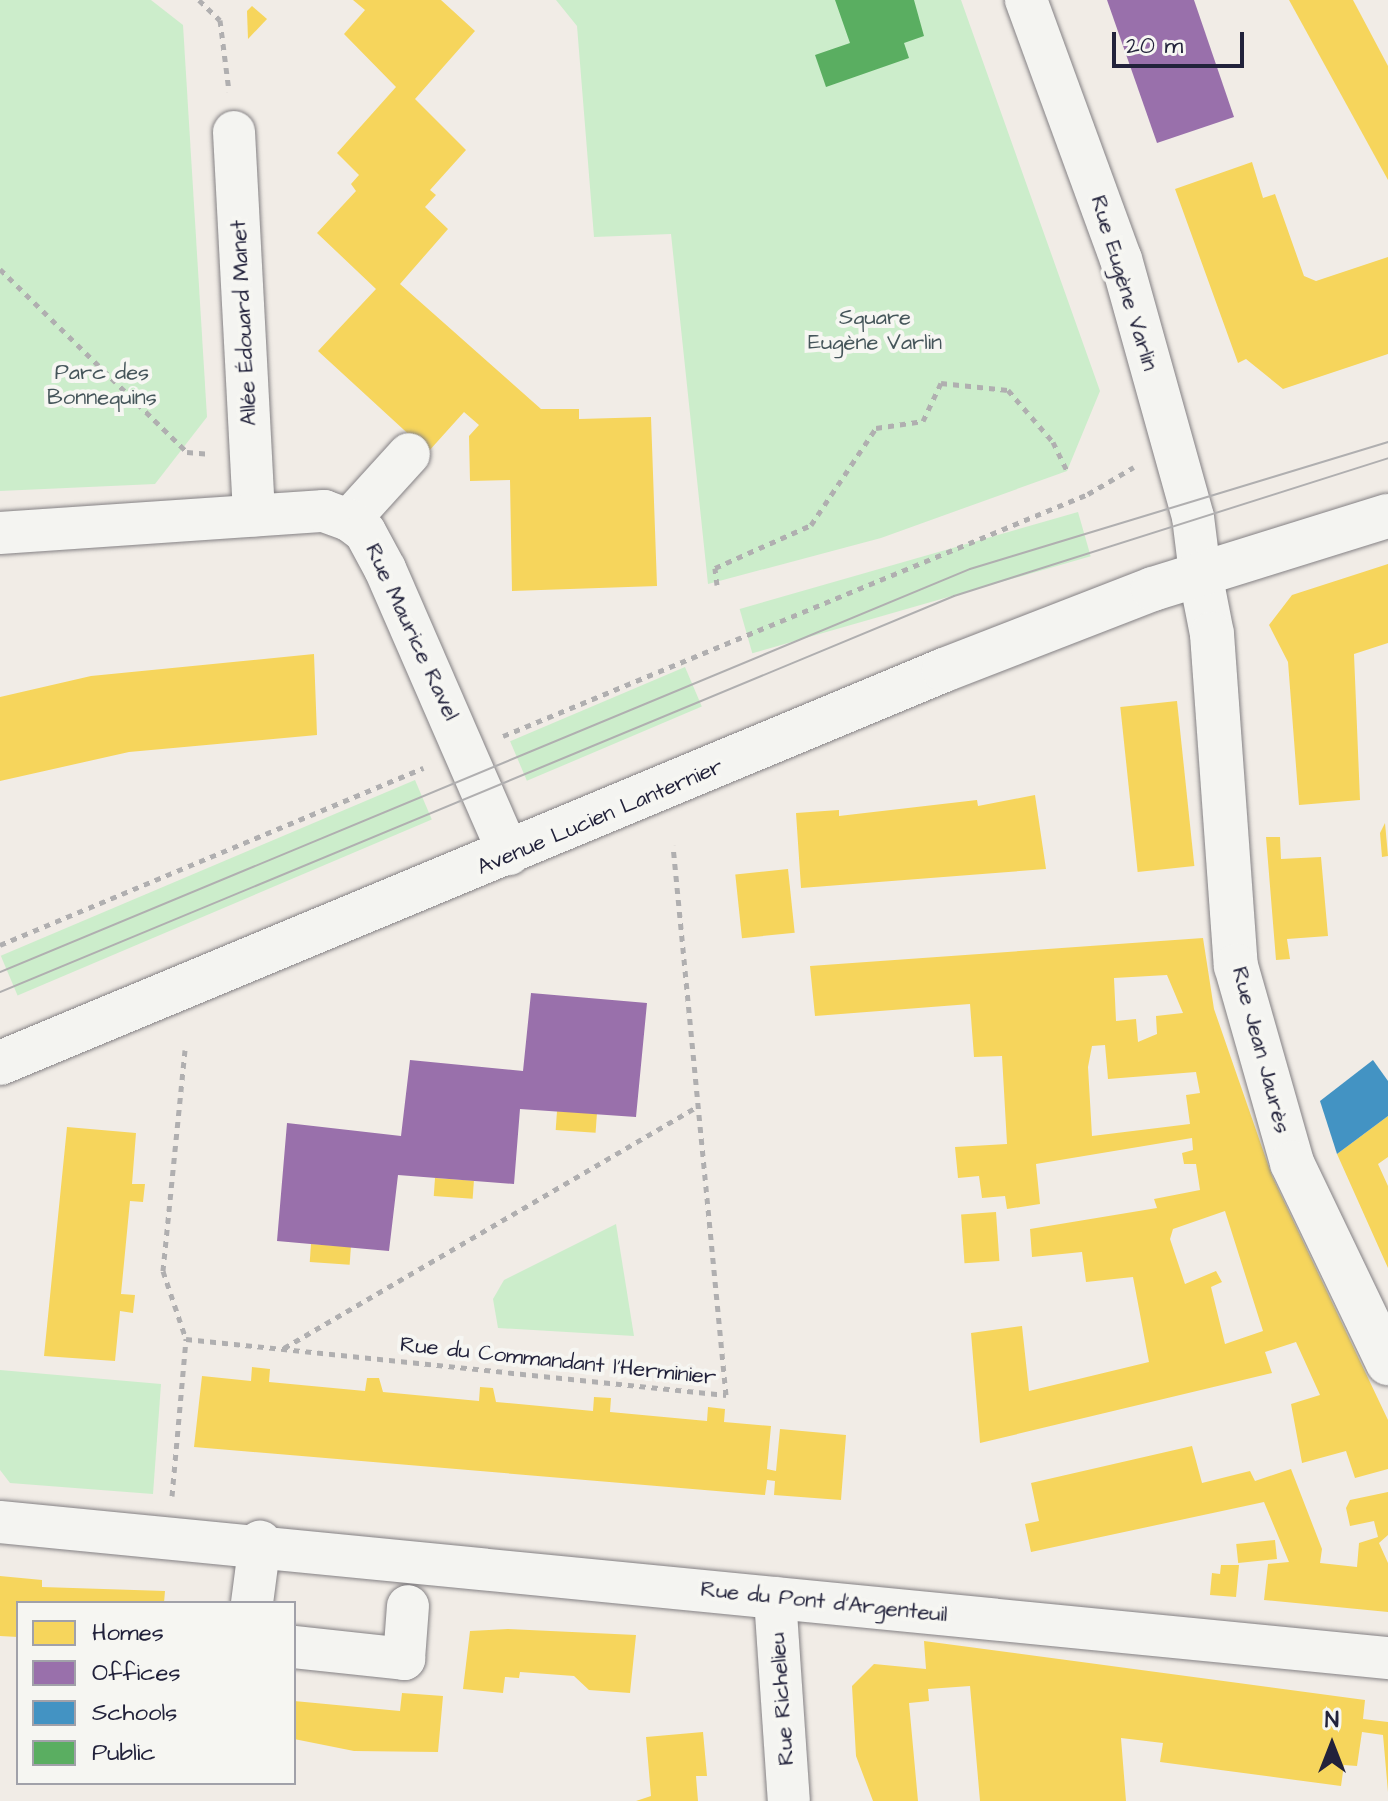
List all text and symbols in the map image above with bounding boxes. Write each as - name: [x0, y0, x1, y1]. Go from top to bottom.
- scale bar: [1116, 16, 1248, 66]
- text: 20 m: [1126, 29, 1183, 63]
- street label: Rue Eugène Varlin: [1085, 192, 1163, 374]
- street label: Allée Édouard Manet: [225, 219, 263, 427]
- park label: Square Eugène Varlin: [808, 304, 942, 356]
- park label: Parc des Bonnequins: [47, 359, 157, 410]
- street label: Rue Maurice Ravel: [359, 539, 465, 725]
- street label: Avenue Lucien Lanternier: [473, 753, 727, 881]
- street label: Rue Jean Jaurès: [1226, 964, 1296, 1136]
- street label: Rue du Commandant l'Herminier: [399, 1331, 717, 1391]
- street label: Rue du Pont d'Argenteuil: [699, 1576, 949, 1628]
- legend: [16, 1601, 296, 1785]
- text: Homes: [92, 1616, 164, 1650]
- street label: Rue Richelieu: [764, 1632, 800, 1766]
- text: Offices: [92, 1656, 180, 1690]
- text: Schools: [92, 1696, 177, 1730]
- north arrow: [1292, 1705, 1372, 1785]
- text: N: [1325, 1705, 1339, 1736]
- text: Public: [92, 1736, 156, 1770]

